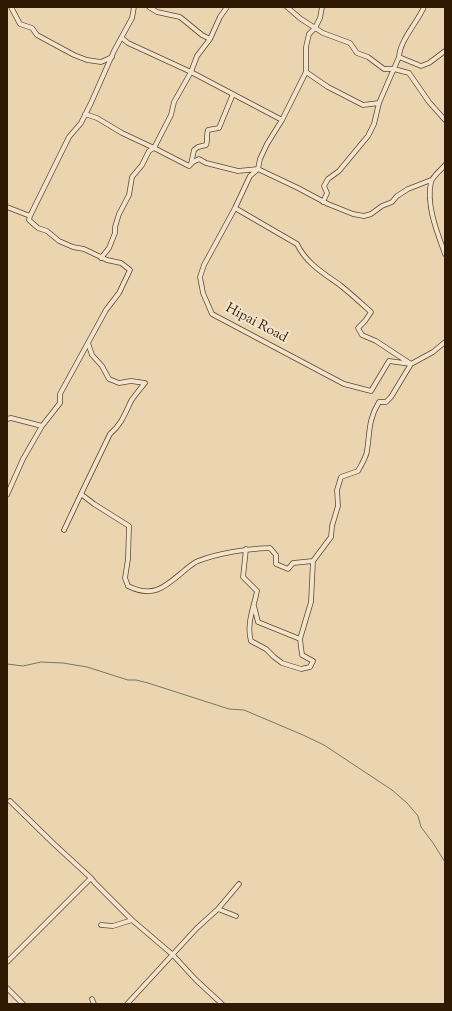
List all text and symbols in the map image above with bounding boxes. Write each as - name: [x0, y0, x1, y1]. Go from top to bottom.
- street label: Hipai Road: [222, 301, 290, 347]

